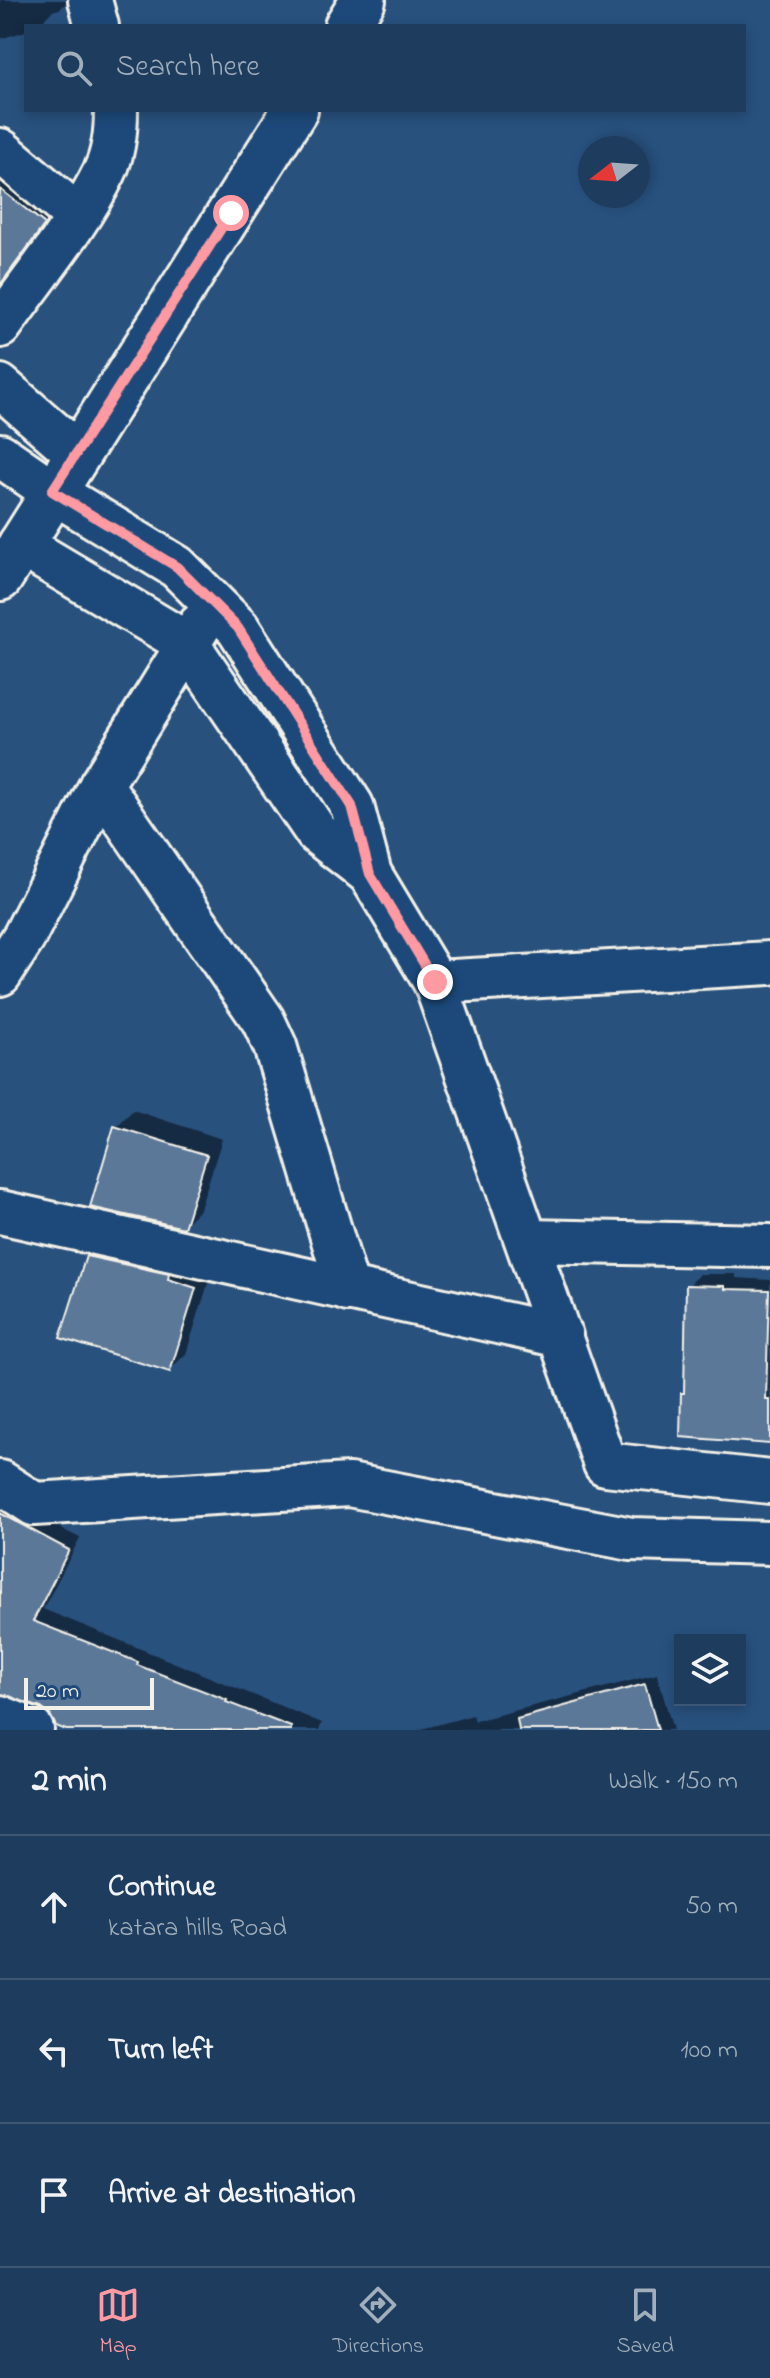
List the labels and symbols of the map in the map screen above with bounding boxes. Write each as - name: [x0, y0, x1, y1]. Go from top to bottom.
- north arrow: [578, 136, 650, 208]
- route start: [213, 195, 249, 231]
- route end: [417, 964, 453, 1000]
- scale bar: [24, 1674, 154, 1710]

